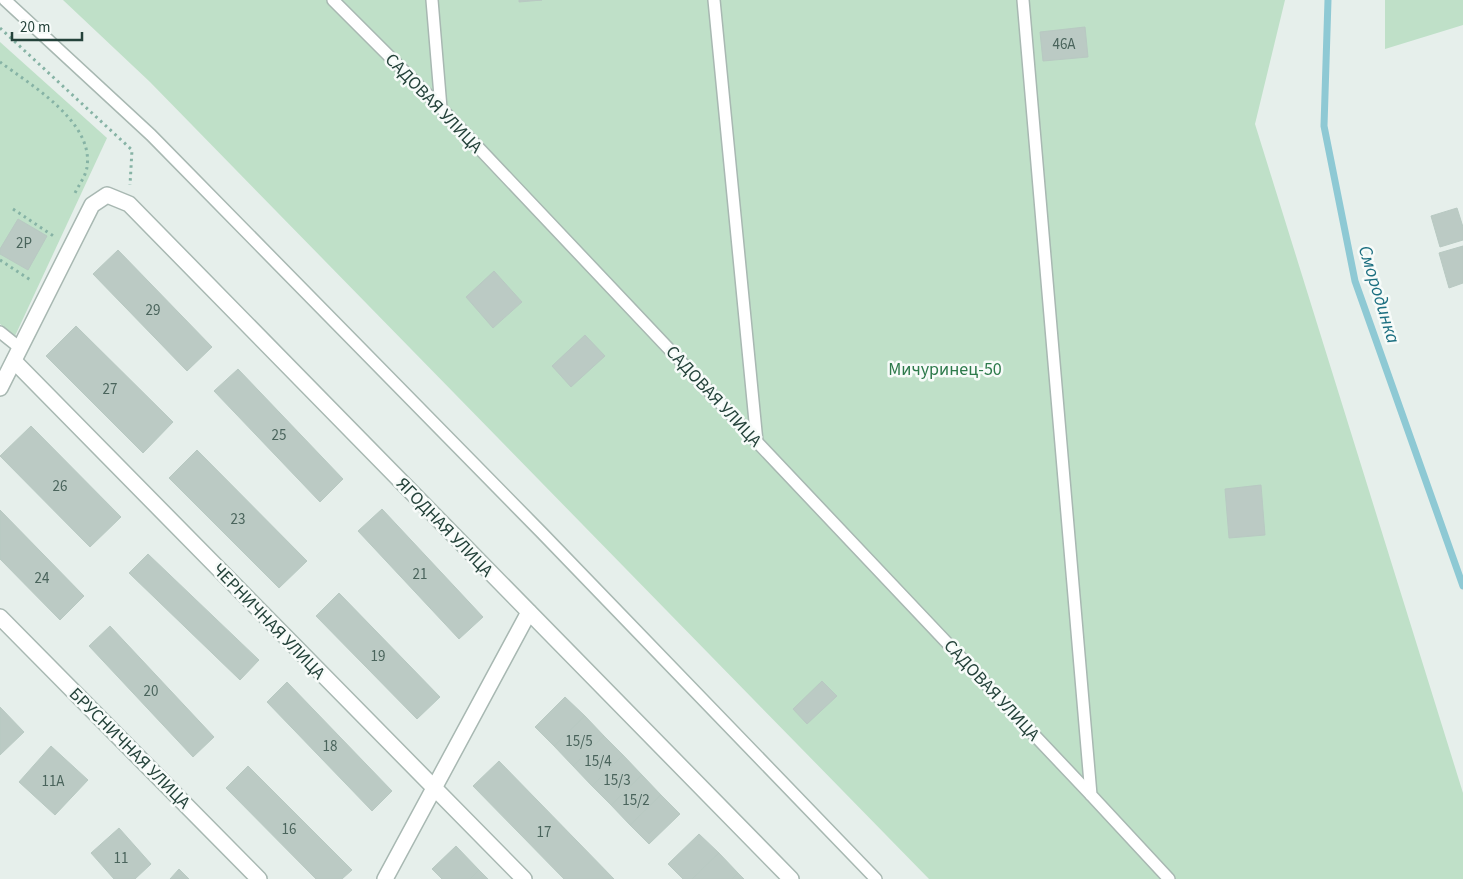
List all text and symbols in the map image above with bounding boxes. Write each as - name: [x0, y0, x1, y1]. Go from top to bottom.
- scale bar: [12, 10, 82, 42]
- text: 20 m: [20, 17, 50, 38]
- house number: 46А: [1052, 34, 1076, 55]
- street label: САДОВАЯ УЛИЦА: [379, 48, 488, 159]
- house number: 2Р: [16, 233, 32, 254]
- water label: Смородинка: [1351, 242, 1406, 347]
- house number: 29: [146, 300, 160, 321]
- street label: САДОВАЯ УЛИЦА: [660, 340, 767, 453]
- park label: Мичуринец-50: [888, 357, 1002, 382]
- house number: 27: [103, 379, 117, 400]
- house number: 25: [272, 425, 286, 446]
- street label: ЯГОДНАЯ УЛИЦА: [391, 472, 499, 583]
- house number: 26: [53, 476, 67, 497]
- house number: 23: [231, 509, 245, 530]
- street label: ЧЕРНИЧНАЯ УЛИЦА: [206, 558, 331, 685]
- house number: 21: [413, 564, 427, 585]
- house number: 24: [35, 568, 50, 589]
- street label: САДОВАЯ УЛИЦА: [938, 634, 1045, 747]
- house number: 19: [371, 646, 385, 667]
- house number: 20: [144, 681, 158, 702]
- street label: БРУСНИЧНАЯ УЛИЦА: [63, 682, 196, 815]
- house number: 15/5: [565, 731, 593, 752]
- house number: 18: [323, 736, 337, 757]
- house number: 15/4: [584, 751, 612, 772]
- house number: 15/3: [603, 770, 631, 791]
- house number: 11А: [41, 771, 65, 792]
- house number: 15/2: [622, 790, 650, 811]
- house number: 16: [282, 819, 296, 840]
- house number: 17: [537, 822, 551, 843]
- house number: 11: [114, 848, 128, 869]

